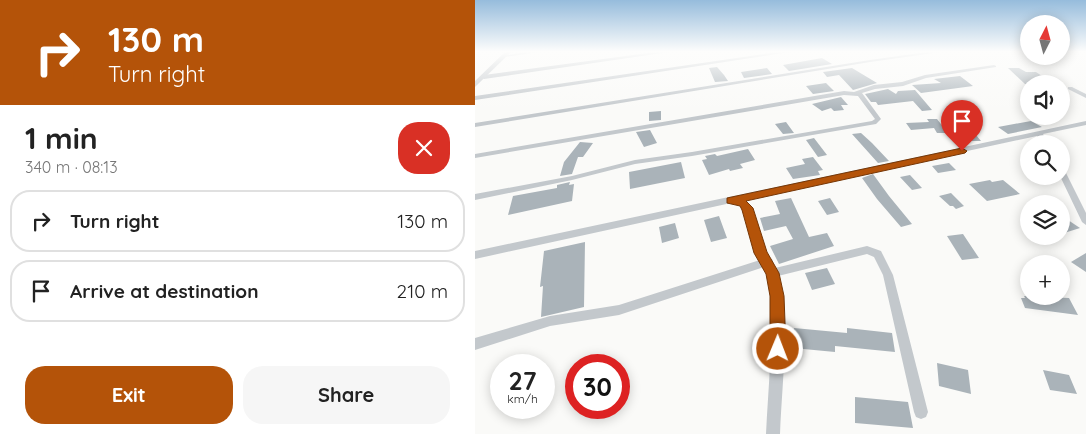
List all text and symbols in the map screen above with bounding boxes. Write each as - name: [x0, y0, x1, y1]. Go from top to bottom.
- north arrow: [1020, 15, 1070, 65]
- map controls: [1020, 15, 1070, 305]
- text: 130 m: [108, 17, 204, 61]
- icon: right: [25, 20, 90, 85]
- text: Turn right: [108, 60, 205, 88]
- button: sound: [1020, 75, 1070, 125]
- pin: [941, 100, 983, 151]
- icon: arrive: [948, 107, 976, 135]
- text: 1 min: [25, 119, 98, 157]
- button: close: [398, 122, 450, 174]
- button: search: [1020, 135, 1070, 185]
- text: 340 m · 08:13: [25, 157, 118, 177]
- button: layers: [1020, 195, 1070, 245]
- icon: right: [27, 207, 55, 235]
- text: Turn right: [70, 209, 159, 233]
- text: 130 m: [397, 209, 448, 233]
- button: +: [1020, 255, 1070, 305]
- icon: arrive: [27, 277, 55, 305]
- text: Arrive at destination: [70, 279, 259, 303]
- text: 210 m: [397, 279, 448, 303]
- position arrow: [751, 322, 803, 374]
- speed limit sign: 30: [565, 354, 630, 419]
- text: 27: [509, 365, 536, 396]
- button: Exit: [25, 366, 233, 424]
- button: Share: [243, 366, 450, 424]
- text: km/h: [507, 391, 538, 406]

